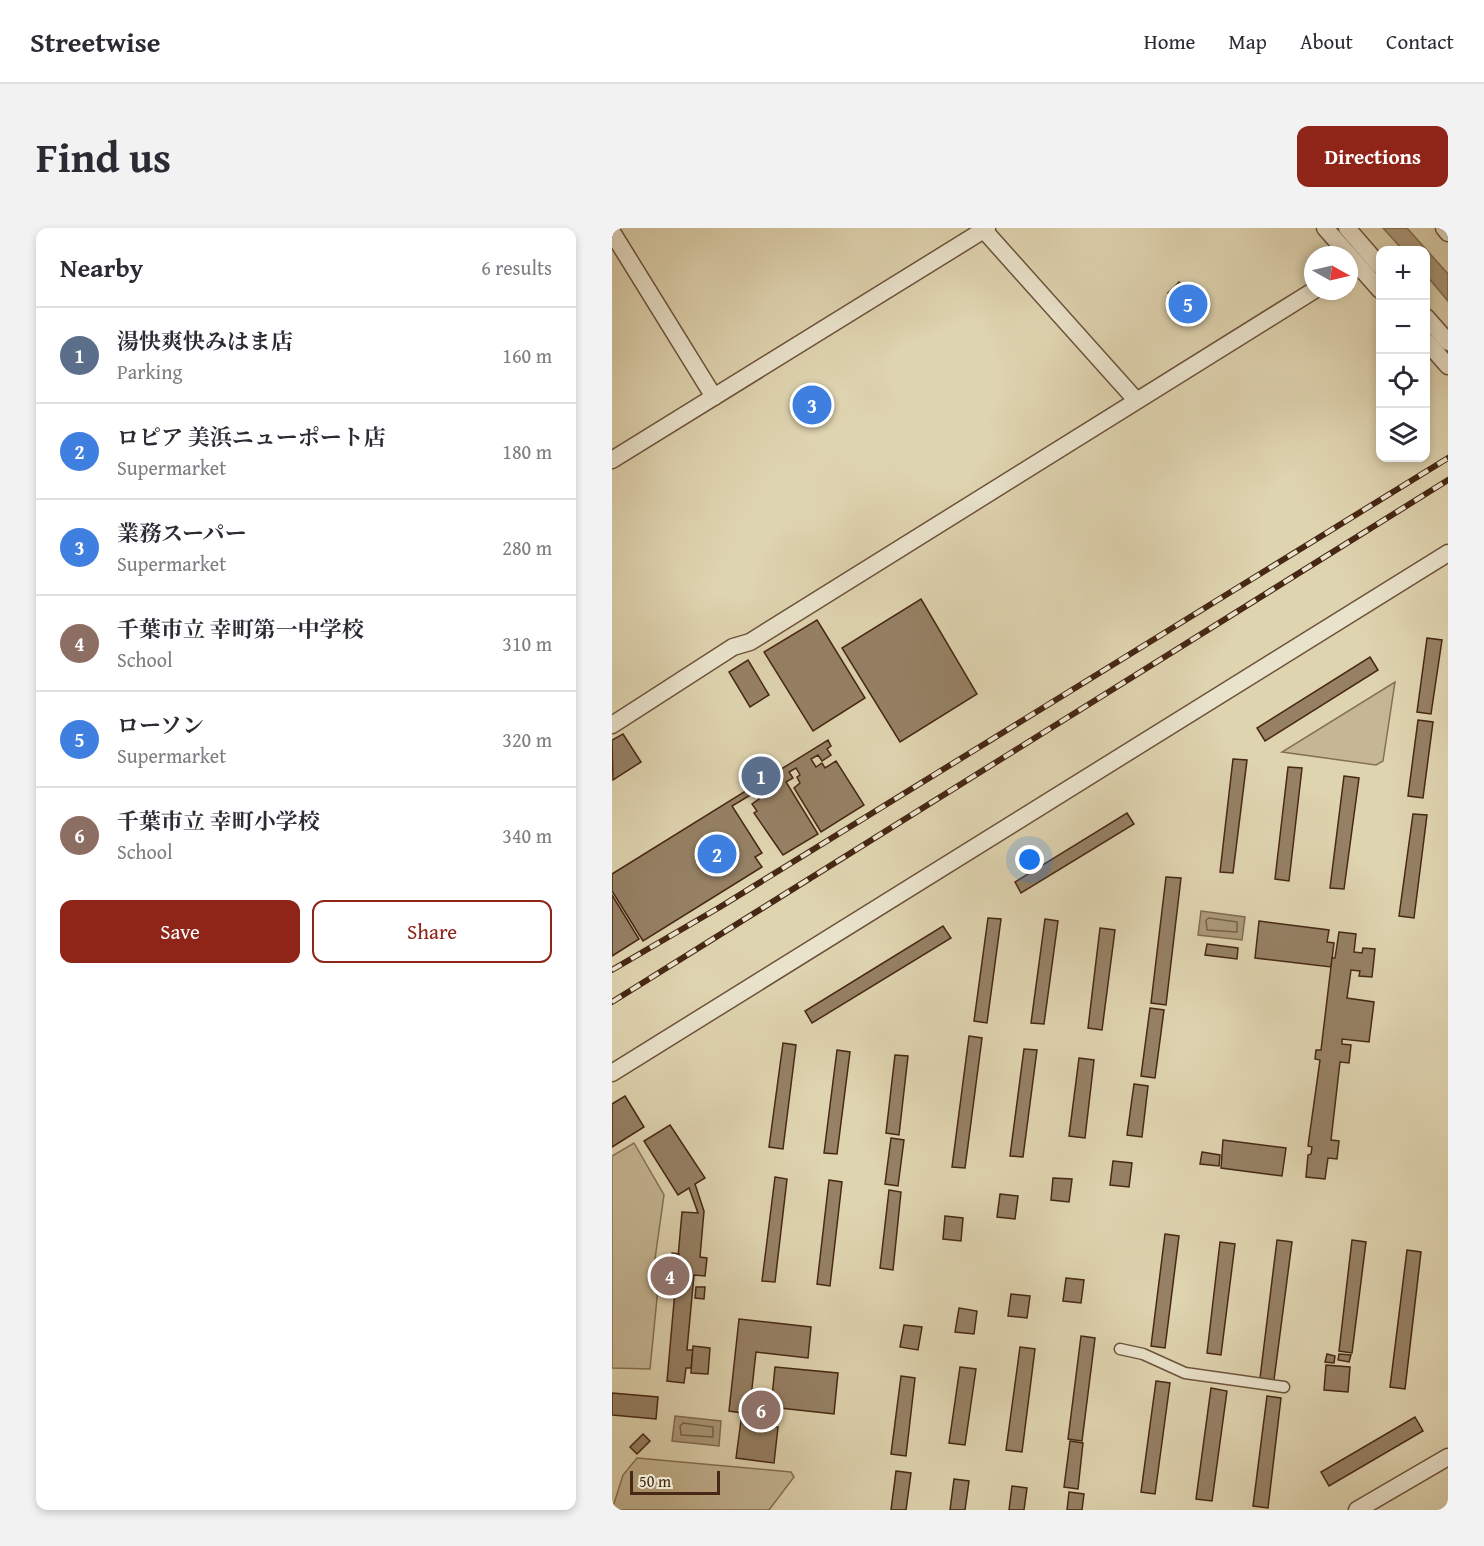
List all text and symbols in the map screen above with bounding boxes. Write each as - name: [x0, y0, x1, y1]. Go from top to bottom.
- text: Streetwise: [30, 21, 160, 62]
- text: Home: [1144, 26, 1195, 57]
- text: Map: [1228, 26, 1267, 57]
- text: About: [1300, 26, 1353, 57]
- text: Contact: [1386, 26, 1454, 57]
- text: Find us: [36, 126, 171, 187]
- button: Directions: [1297, 126, 1448, 187]
- north arrow: [1304, 246, 1358, 300]
- map controls: [1376, 246, 1430, 462]
- button: +: [1376, 246, 1430, 300]
- text: Nearby: [60, 248, 143, 287]
- text: 6 results: [481, 253, 552, 282]
- pin: 5: [1168, 282, 1208, 326]
- button: −: [1376, 300, 1430, 354]
- text: 湯快爽快みはま店: [117, 325, 293, 357]
- text: 1: [74, 341, 85, 370]
- text: 160 m: [502, 341, 552, 370]
- button: locate: [1376, 354, 1430, 408]
- text: Parking: [117, 357, 182, 386]
- pin: 3: [792, 382, 832, 428]
- button: layers: [1376, 408, 1430, 462]
- text: ロピア 美浜ニューポート店: [117, 421, 386, 453]
- text: 2: [74, 437, 85, 466]
- text: 180 m: [502, 437, 552, 466]
- text: Supermarket: [117, 453, 226, 482]
- text: 業務スーパー: [117, 517, 247, 549]
- text: 3: [74, 533, 85, 562]
- text: 280 m: [502, 533, 552, 562]
- text: Supermarket: [117, 549, 226, 578]
- text: 千葉市立 幸町第一中学校: [117, 613, 364, 645]
- text: 4: [74, 629, 85, 658]
- text: 310 m: [502, 629, 552, 658]
- text: School: [117, 645, 173, 674]
- text: ローソン: [117, 709, 204, 741]
- text: 5: [74, 725, 85, 754]
- text: 320 m: [502, 725, 552, 754]
- text: Supermarket: [117, 741, 226, 770]
- pin: 1: [742, 754, 780, 798]
- text: 千葉市立 幸町小学校: [117, 805, 320, 837]
- text: 6: [74, 821, 85, 850]
- text: 340 m: [502, 821, 552, 850]
- pin: 2: [698, 832, 736, 876]
- text: School: [117, 837, 173, 866]
- your location: [1015, 845, 1044, 874]
- button: Save: [60, 900, 300, 963]
- button: Share: [312, 900, 552, 963]
- pin: 4: [650, 1254, 690, 1298]
- pin: 6: [742, 1388, 780, 1432]
- scale bar: [630, 1468, 720, 1496]
- text: 50 m: [639, 1469, 671, 1493]

